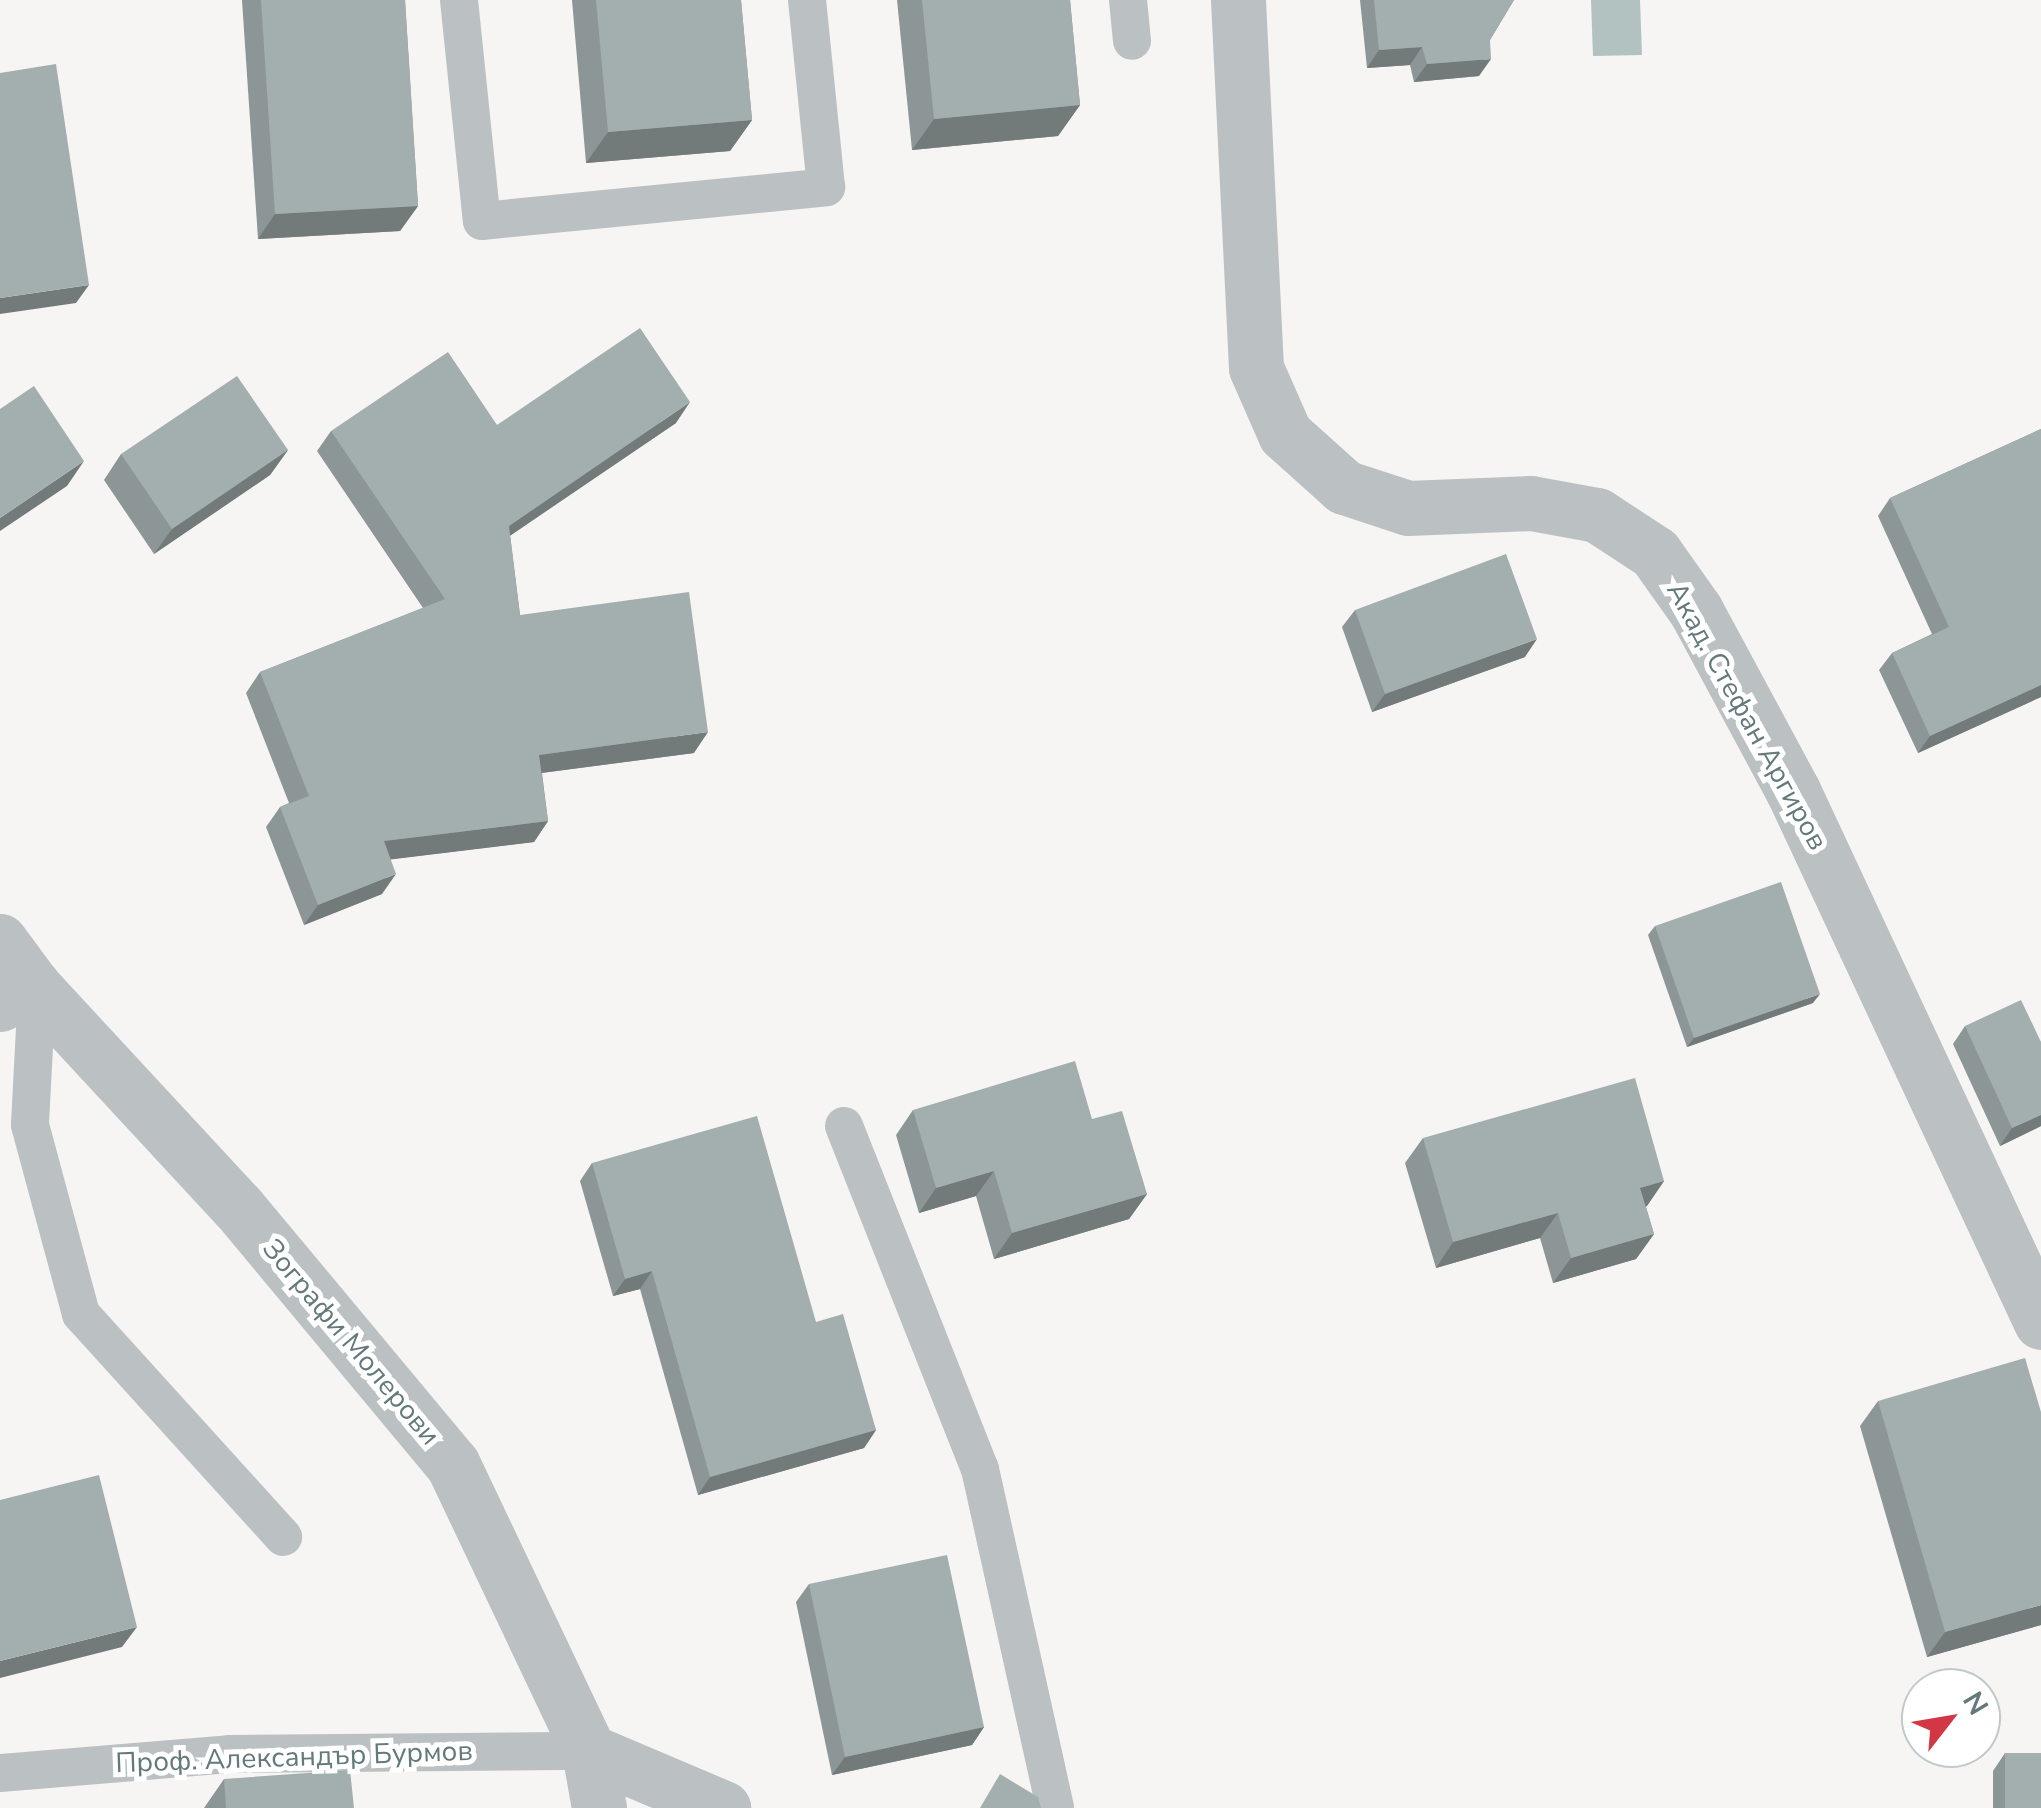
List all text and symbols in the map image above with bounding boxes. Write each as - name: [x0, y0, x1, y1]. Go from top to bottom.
- street label: Акад. Стефан Аргиров: [1659, 576, 1835, 856]
- street label: Зографи Молерови: [255, 1232, 447, 1452]
- north arrow: [1901, 1668, 2001, 1768]
- text: N: [1953, 1685, 1997, 1722]
- street label: Проф. Александър Бурмов: [115, 1734, 473, 1780]

